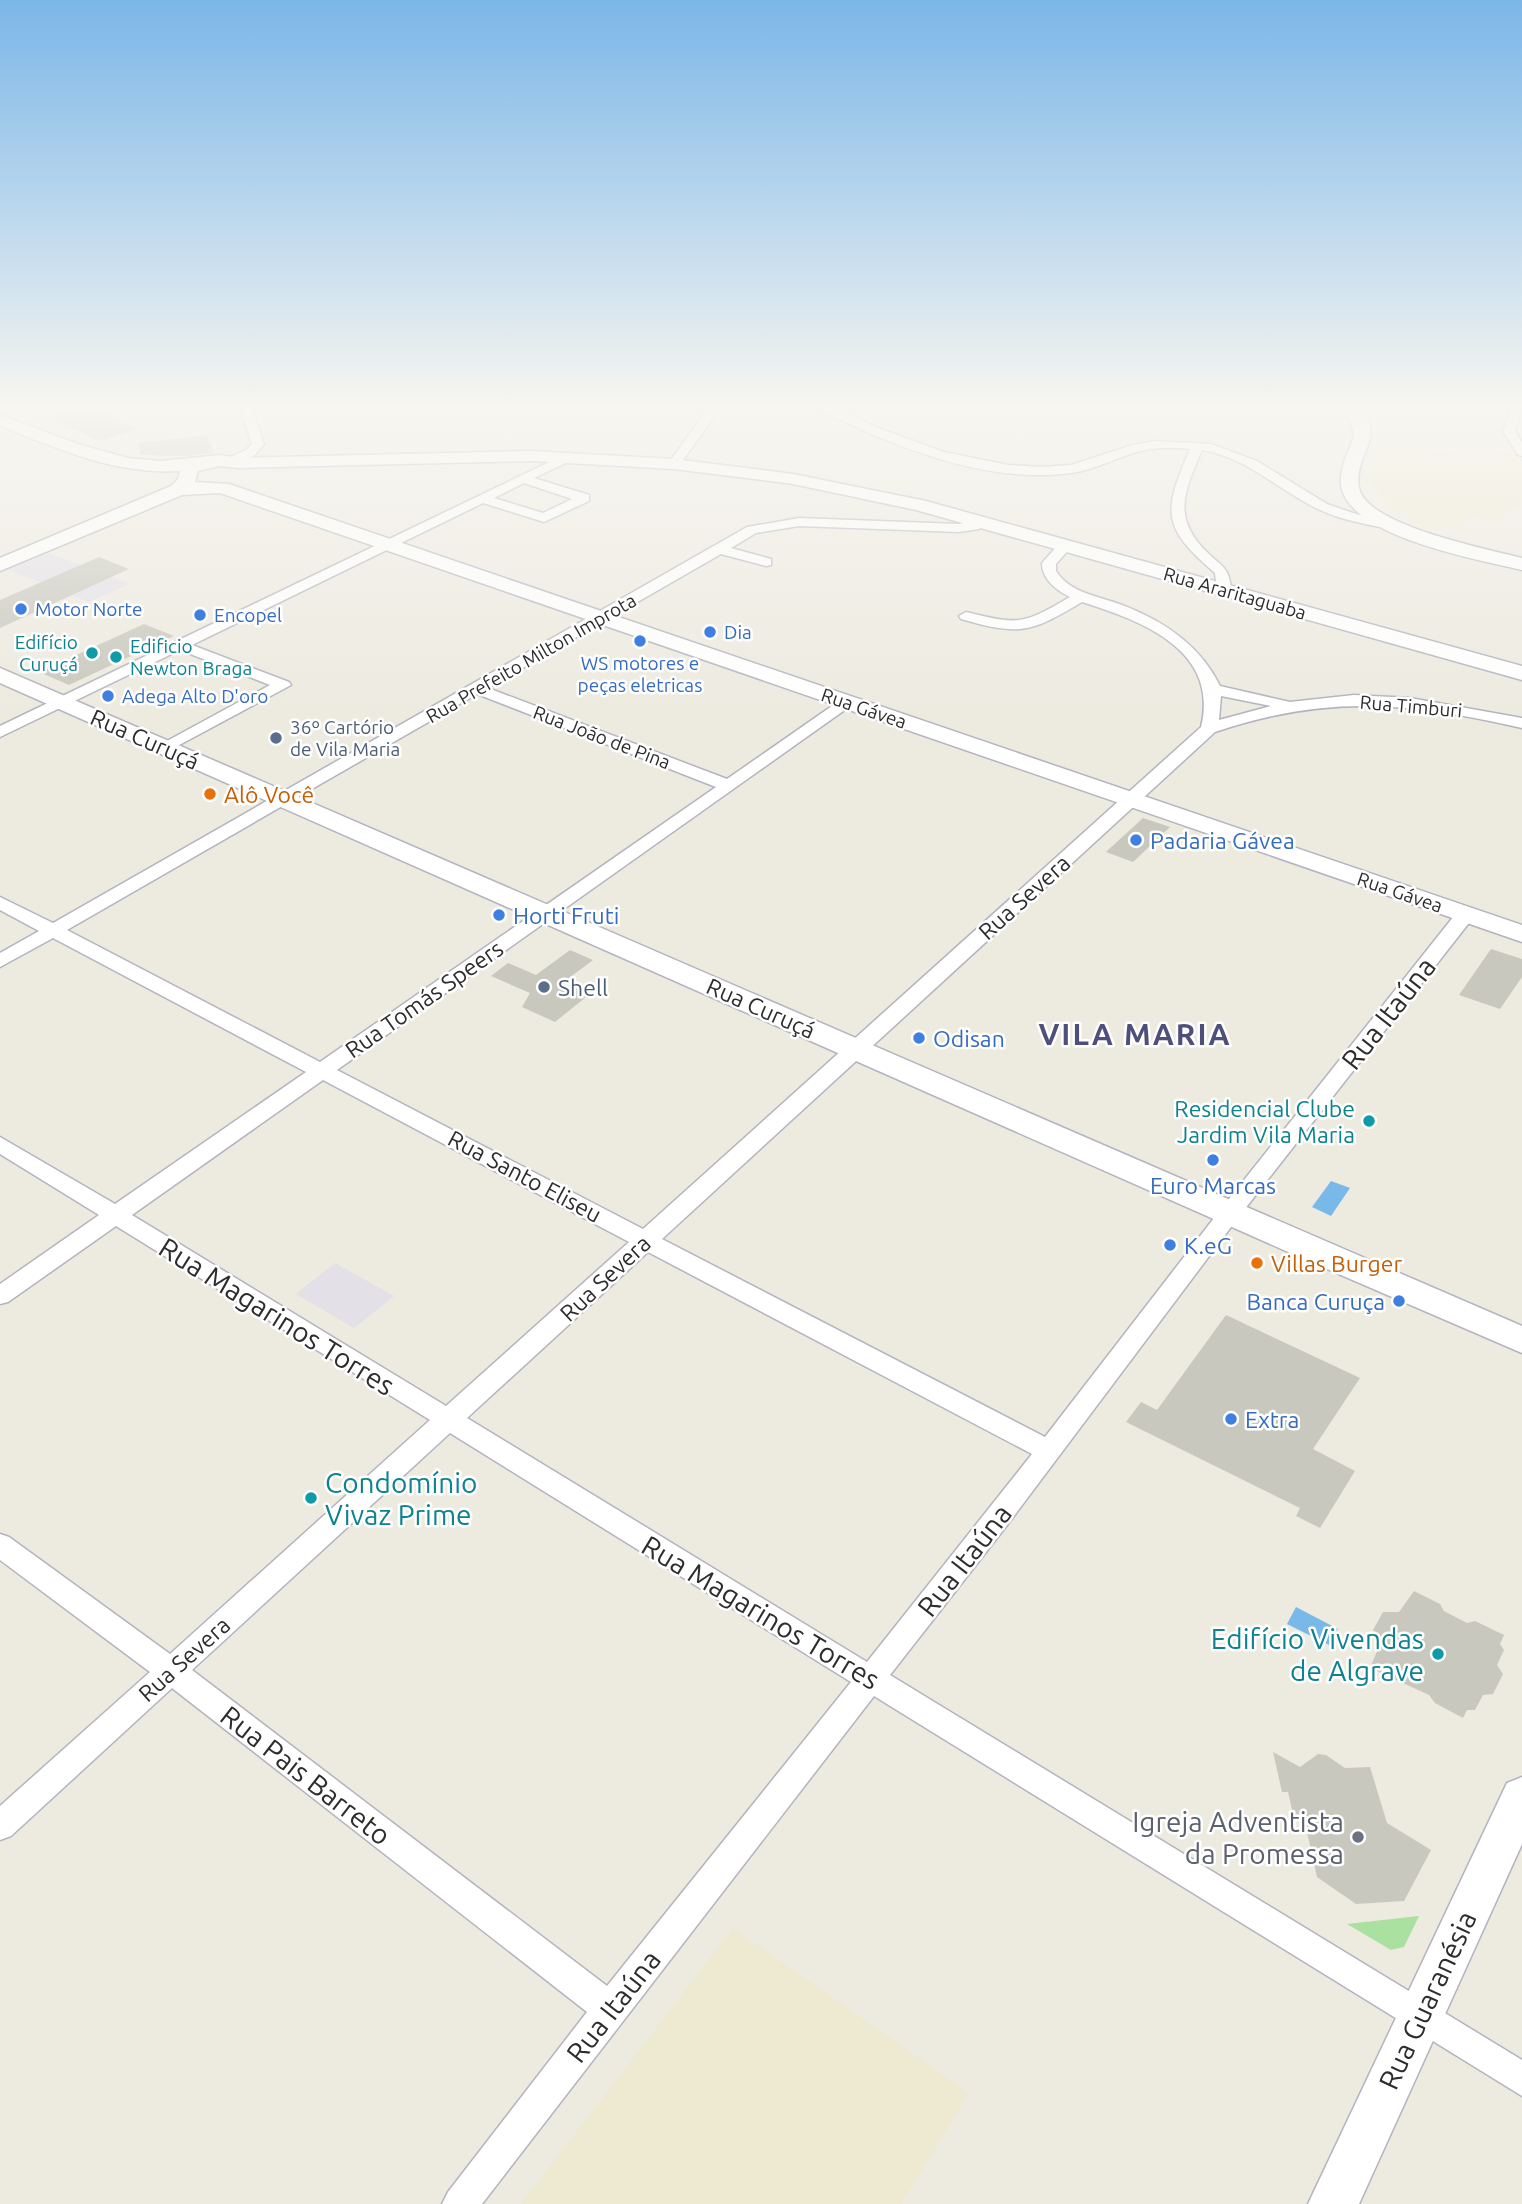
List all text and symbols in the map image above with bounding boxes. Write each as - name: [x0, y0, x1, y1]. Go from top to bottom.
- street label: Rua Araritaguaba: [1161, 562, 1309, 624]
- street label: Rua Prefeito Milton Improta: [422, 589, 640, 727]
- place label: Motor Norte: [35, 598, 143, 620]
- marker: Motor Norte: [13, 601, 29, 617]
- place label: Encopel: [214, 604, 282, 626]
- marker: Encopel: [192, 607, 208, 623]
- place label: Dia: [724, 621, 752, 643]
- marker: Dia: [702, 624, 718, 640]
- place label: Edifício Curuçá: [15, 631, 78, 675]
- marker: WS motores e peças eletricas: [632, 633, 648, 649]
- place label: Edificio Newton Braga: [130, 635, 252, 679]
- marker: Edifício Curuçá: [84, 645, 100, 661]
- marker: Edificio Newton Braga: [108, 649, 124, 665]
- place label: WS motores e peças eletricas: [578, 652, 702, 696]
- street label: Rua Gávea: [819, 683, 909, 733]
- place label: Adega Alto D'oro: [122, 685, 268, 707]
- marker: Adega Alto D'oro: [100, 688, 116, 704]
- street label: Rua Timburi: [1359, 691, 1463, 721]
- street label: Rua João de Pina: [530, 701, 674, 773]
- street label: Rua Curuçá: [87, 704, 203, 774]
- place label: 36º Cartório de Vila Maria: [290, 716, 400, 760]
- marker: 36º Cartório de Vila Maria: [268, 730, 284, 746]
- place label: Alô Você: [224, 782, 314, 807]
- marker: Alô Você: [202, 786, 218, 802]
- place label: Padaria Gávea: [1150, 828, 1295, 853]
- marker: Padaria Gávea: [1128, 832, 1144, 848]
- street label: Rua Severa: [973, 850, 1075, 944]
- street label: Rua Gávea: [1355, 867, 1445, 917]
- place label: Horti Fruti: [513, 903, 619, 928]
- marker: Horti Fruti: [491, 907, 507, 923]
- street label: Rua Tomás Speers: [341, 935, 507, 1063]
- street label: Rua Itaúna: [1335, 951, 1441, 1075]
- street label: Rua Curuçá: [703, 973, 819, 1043]
- place label: Shell: [558, 975, 608, 1000]
- marker: Shell: [536, 979, 552, 995]
- district label: VILA MARIA: [1038, 1017, 1232, 1051]
- place label: Odisan: [933, 1026, 1005, 1051]
- marker: Odisan: [911, 1030, 927, 1046]
- place label: Residencial Clube Jardim Vila Maria: [1174, 1096, 1355, 1147]
- marker: Residencial Clube Jardim Vila Maria: [1361, 1113, 1377, 1129]
- street label: Rua Santo Eliseu: [444, 1125, 606, 1227]
- marker: Euro Marcas: [1205, 1152, 1221, 1168]
- place label: Euro Marcas: [1150, 1173, 1276, 1198]
- street label: Rua Severa: [555, 1230, 655, 1326]
- street label: Rua Magarinos Torres: [154, 1231, 400, 1401]
- place label: K.eG: [1184, 1233, 1232, 1258]
- marker: K.eG: [1162, 1237, 1178, 1253]
- place label: Villas Burger: [1271, 1251, 1402, 1276]
- marker: Villas Burger: [1249, 1255, 1265, 1271]
- place label: Banca Curuça: [1246, 1289, 1385, 1314]
- marker: Banca Curuça: [1391, 1293, 1407, 1309]
- place label: Extra: [1245, 1407, 1299, 1432]
- marker: Extra: [1223, 1411, 1239, 1427]
- place label: Condomínio Vivaz Prime: [325, 1467, 477, 1530]
- marker: Condomínio Vivaz Prime: [303, 1490, 319, 1506]
- street label: Rua Itaúna: [911, 1498, 1017, 1622]
- street label: Rua Magarinos Torres: [637, 1529, 885, 1695]
- street label: Rua Severa: [133, 1612, 235, 1706]
- place label: Edifício Vivendas de Algrave: [1211, 1623, 1424, 1686]
- marker: Edifício Vivendas de Algrave: [1430, 1646, 1446, 1662]
- street label: Rua Pais Barreto: [215, 1699, 397, 1851]
- place label: Igreja Adventista da Promessa: [1132, 1806, 1344, 1869]
- marker: Igreja Adventista da Promessa: [1350, 1829, 1366, 1845]
- street label: Rua Guaranésia: [1372, 1906, 1482, 2094]
- street label: Rua Itaúna: [560, 1944, 666, 2068]

